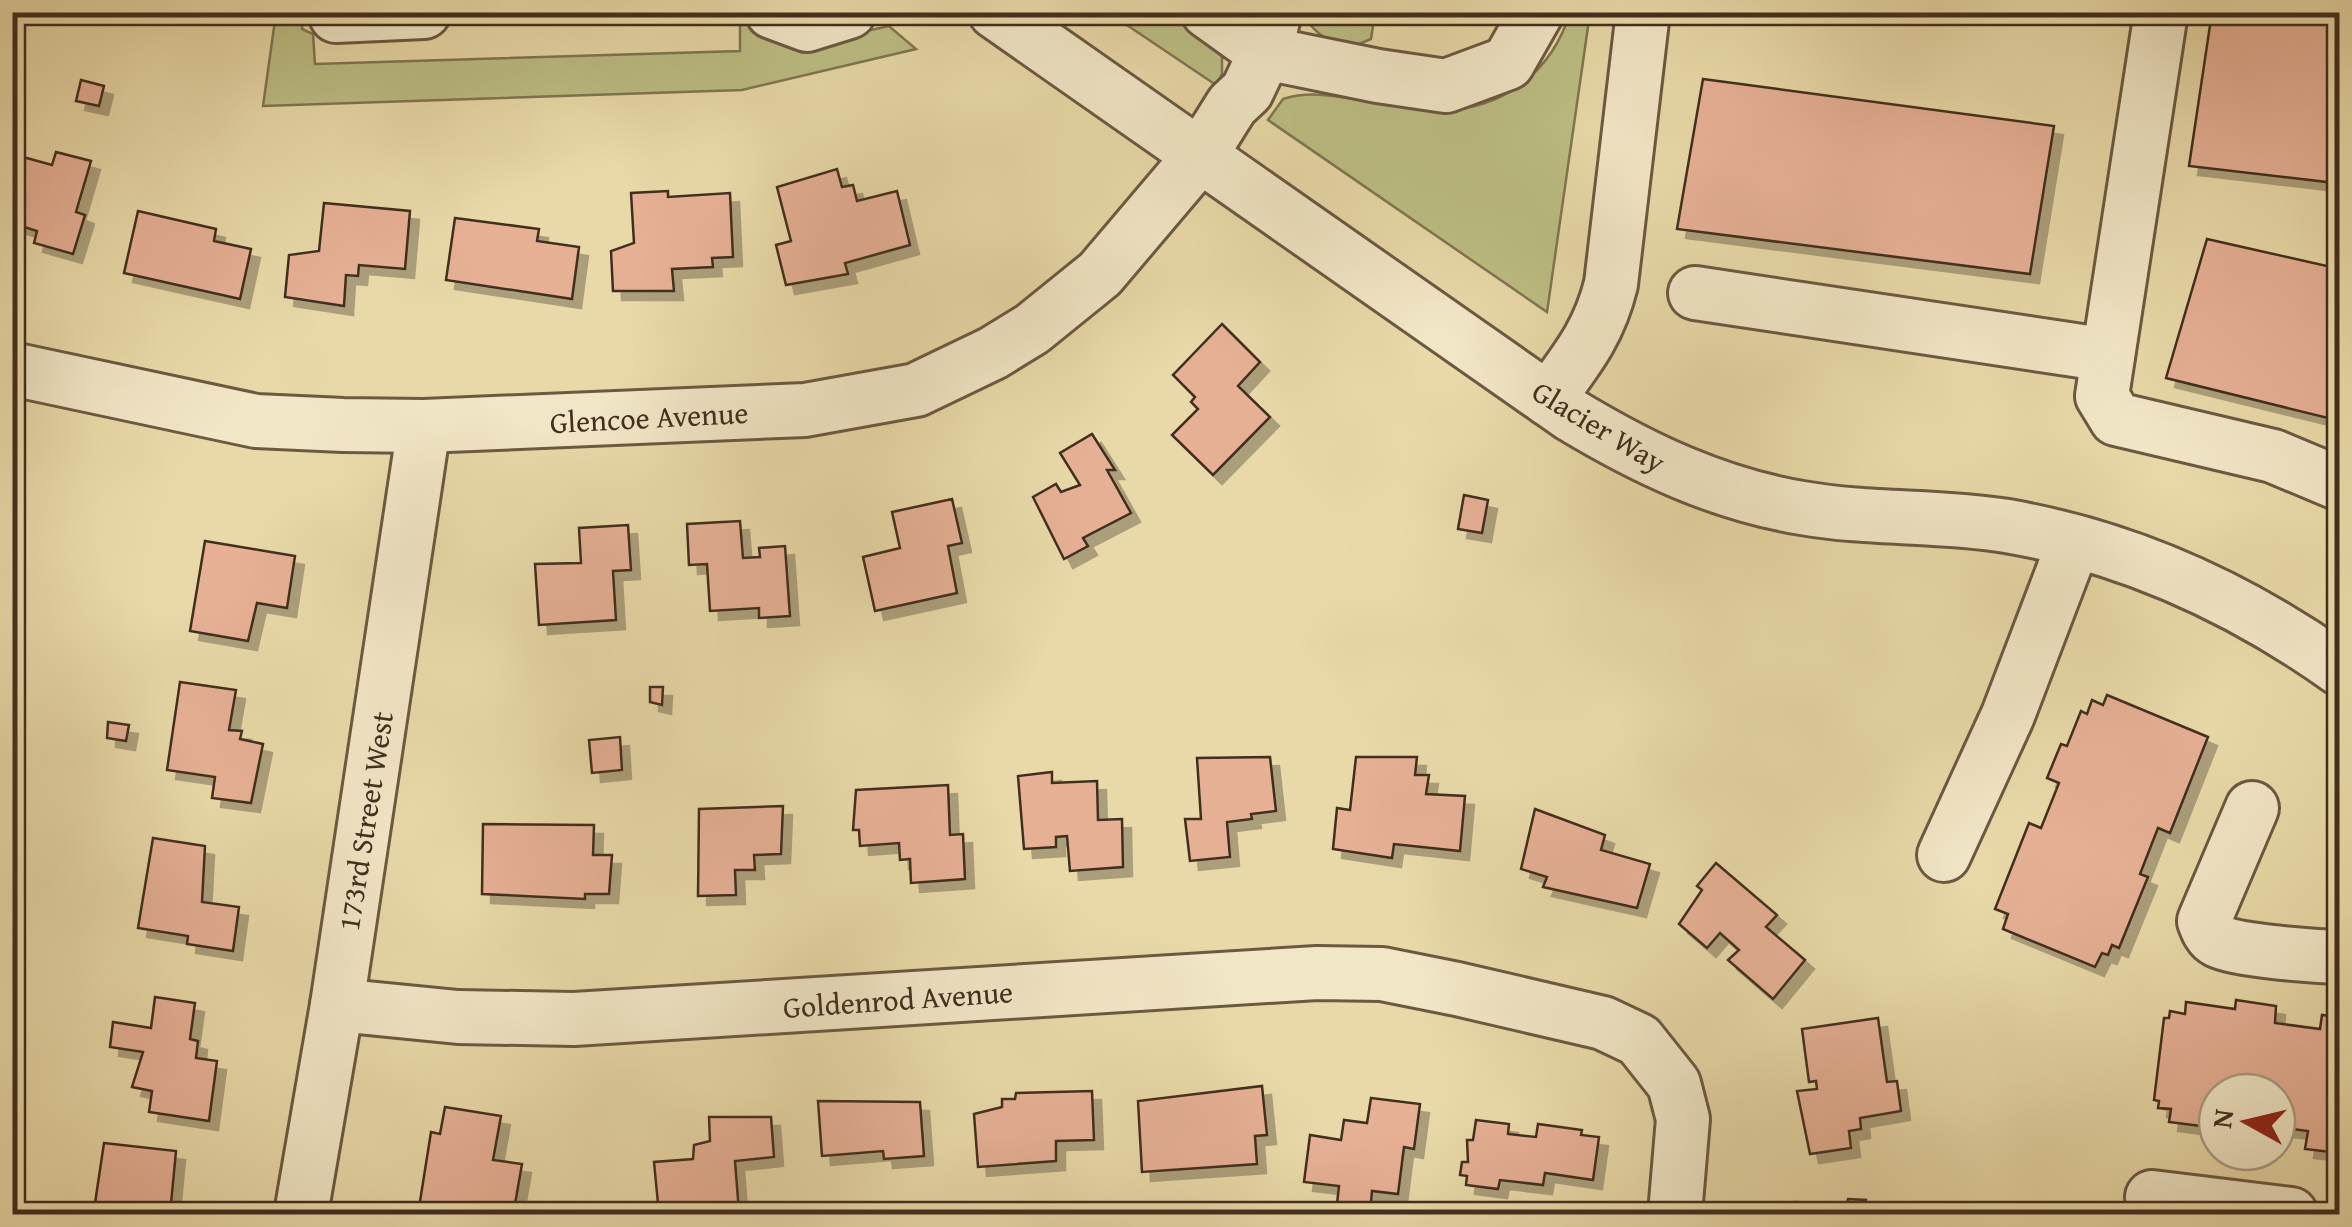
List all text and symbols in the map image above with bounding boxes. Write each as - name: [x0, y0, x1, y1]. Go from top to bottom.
- street label: Glacier Way: [1524, 369, 1674, 483]
- street label: Glencoe Avenue: [549, 390, 749, 444]
- street label: 173rd Street West: [326, 708, 404, 934]
- street label: Goldenrod Avenue: [782, 969, 1014, 1029]
- north arrow: [2197, 1072, 2297, 1172]
- text: N: [2200, 1106, 2243, 1131]

